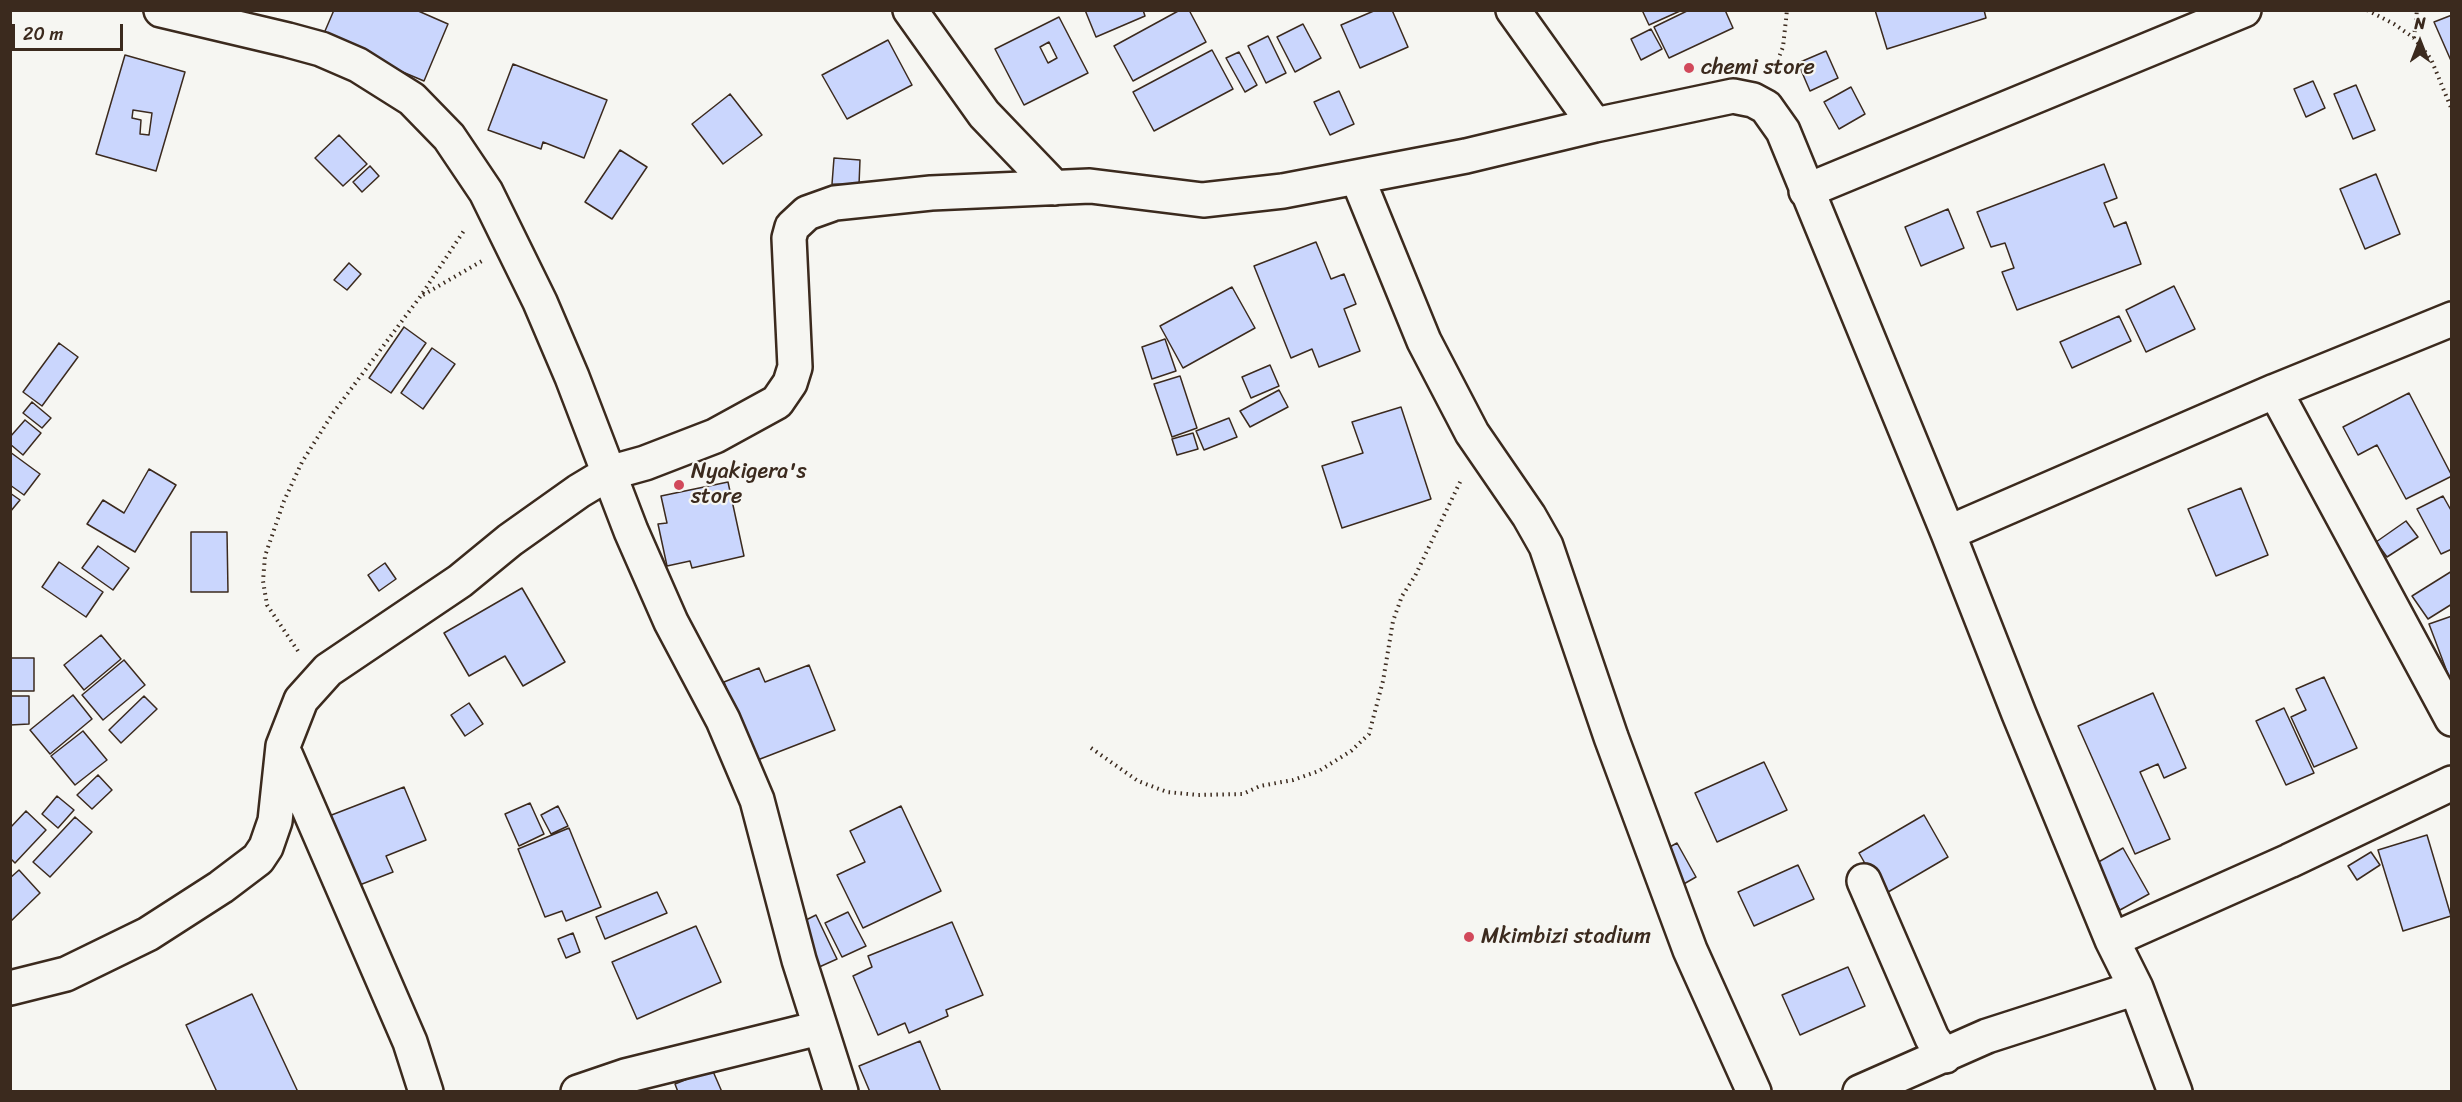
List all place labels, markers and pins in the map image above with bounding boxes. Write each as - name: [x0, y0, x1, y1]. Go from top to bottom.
- place label: chemi store: [1701, 55, 1815, 81]
- marker: chemi store: [1682, 61, 1696, 75]
- place label: Nyakigera's store: [691, 459, 807, 511]
- marker: Nyakigera's store: [672, 478, 686, 492]
- place label: Mkimbizi stadium: [1481, 924, 1651, 950]
- marker: Mkimbizi stadium: [1462, 930, 1476, 944]

